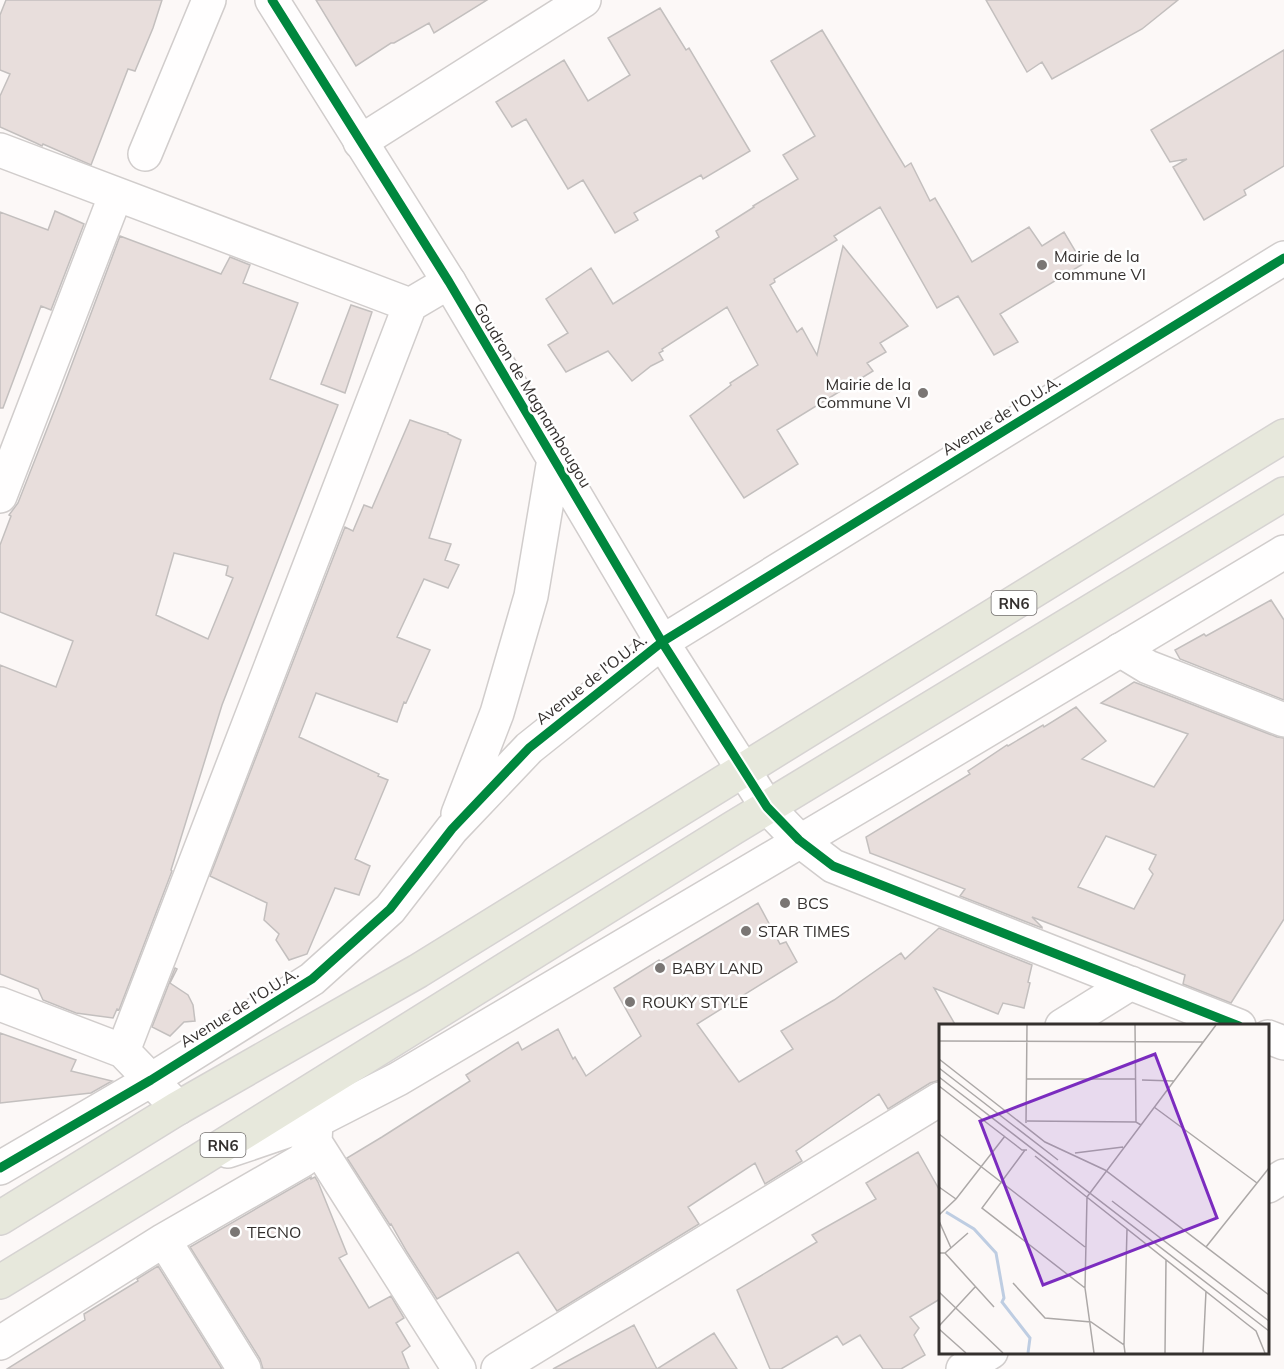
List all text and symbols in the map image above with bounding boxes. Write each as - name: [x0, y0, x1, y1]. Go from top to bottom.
- place label: Mairie de la commune VI: [1054, 246, 1146, 284]
- marker: Mairie de la commune VI: [1035, 258, 1049, 272]
- street label: Goudron de Magnambougou: [470, 299, 596, 491]
- street label: Avenue de l'O.U.A.: [938, 371, 1064, 459]
- place label: Mairie de la Commune VI: [817, 374, 911, 412]
- marker: Mairie de la Commune VI: [916, 386, 930, 400]
- road number: RN6: [992, 591, 1036, 615]
- street label: Avenue de l'O.U.A.: [531, 629, 651, 729]
- place label: BCS: [797, 893, 829, 913]
- marker: BCS: [778, 896, 792, 910]
- place label: STAR TIMES: [758, 921, 850, 941]
- marker: STAR TIMES: [739, 924, 753, 938]
- place label: BABY LAND: [672, 958, 763, 978]
- marker: BABY LAND: [653, 961, 667, 975]
- street label: Avenue de l'O.U.A.: [176, 963, 302, 1051]
- place label: ROUKY STYLE: [642, 992, 748, 1012]
- marker: ROUKY STYLE: [623, 995, 637, 1009]
- inset map: [939, 1024, 1269, 1354]
- road number: RN6: [200, 1133, 246, 1157]
- place label: TECNO: [247, 1222, 301, 1242]
- marker: TECNO: [228, 1225, 242, 1239]

